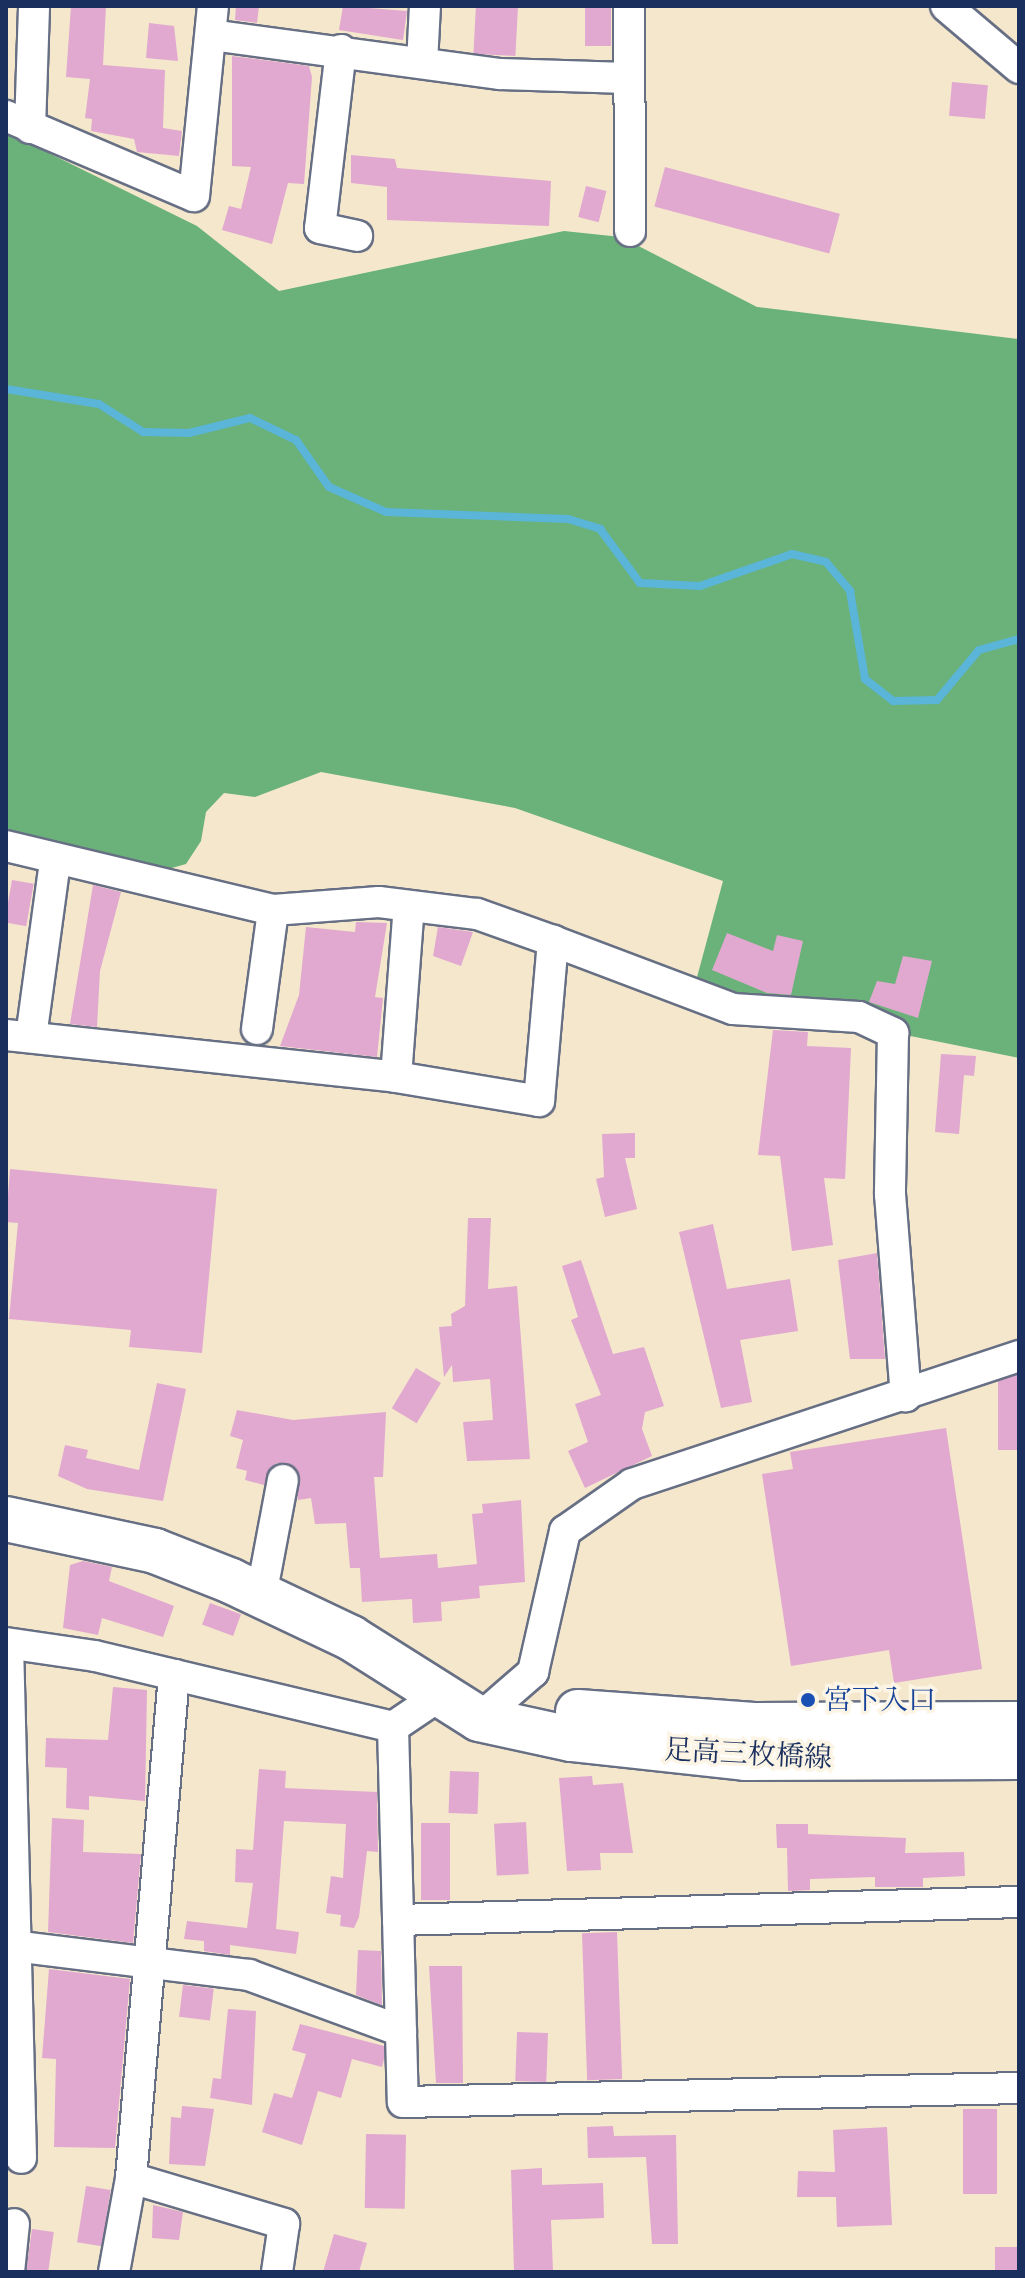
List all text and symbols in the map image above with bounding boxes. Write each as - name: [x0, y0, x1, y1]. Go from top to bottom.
- place label: 宮下入口: [824, 1683, 936, 1717]
- marker: 宮下入口: [799, 1691, 817, 1709]
- street label: 足高三枚橋線: [663, 1733, 833, 1775]

